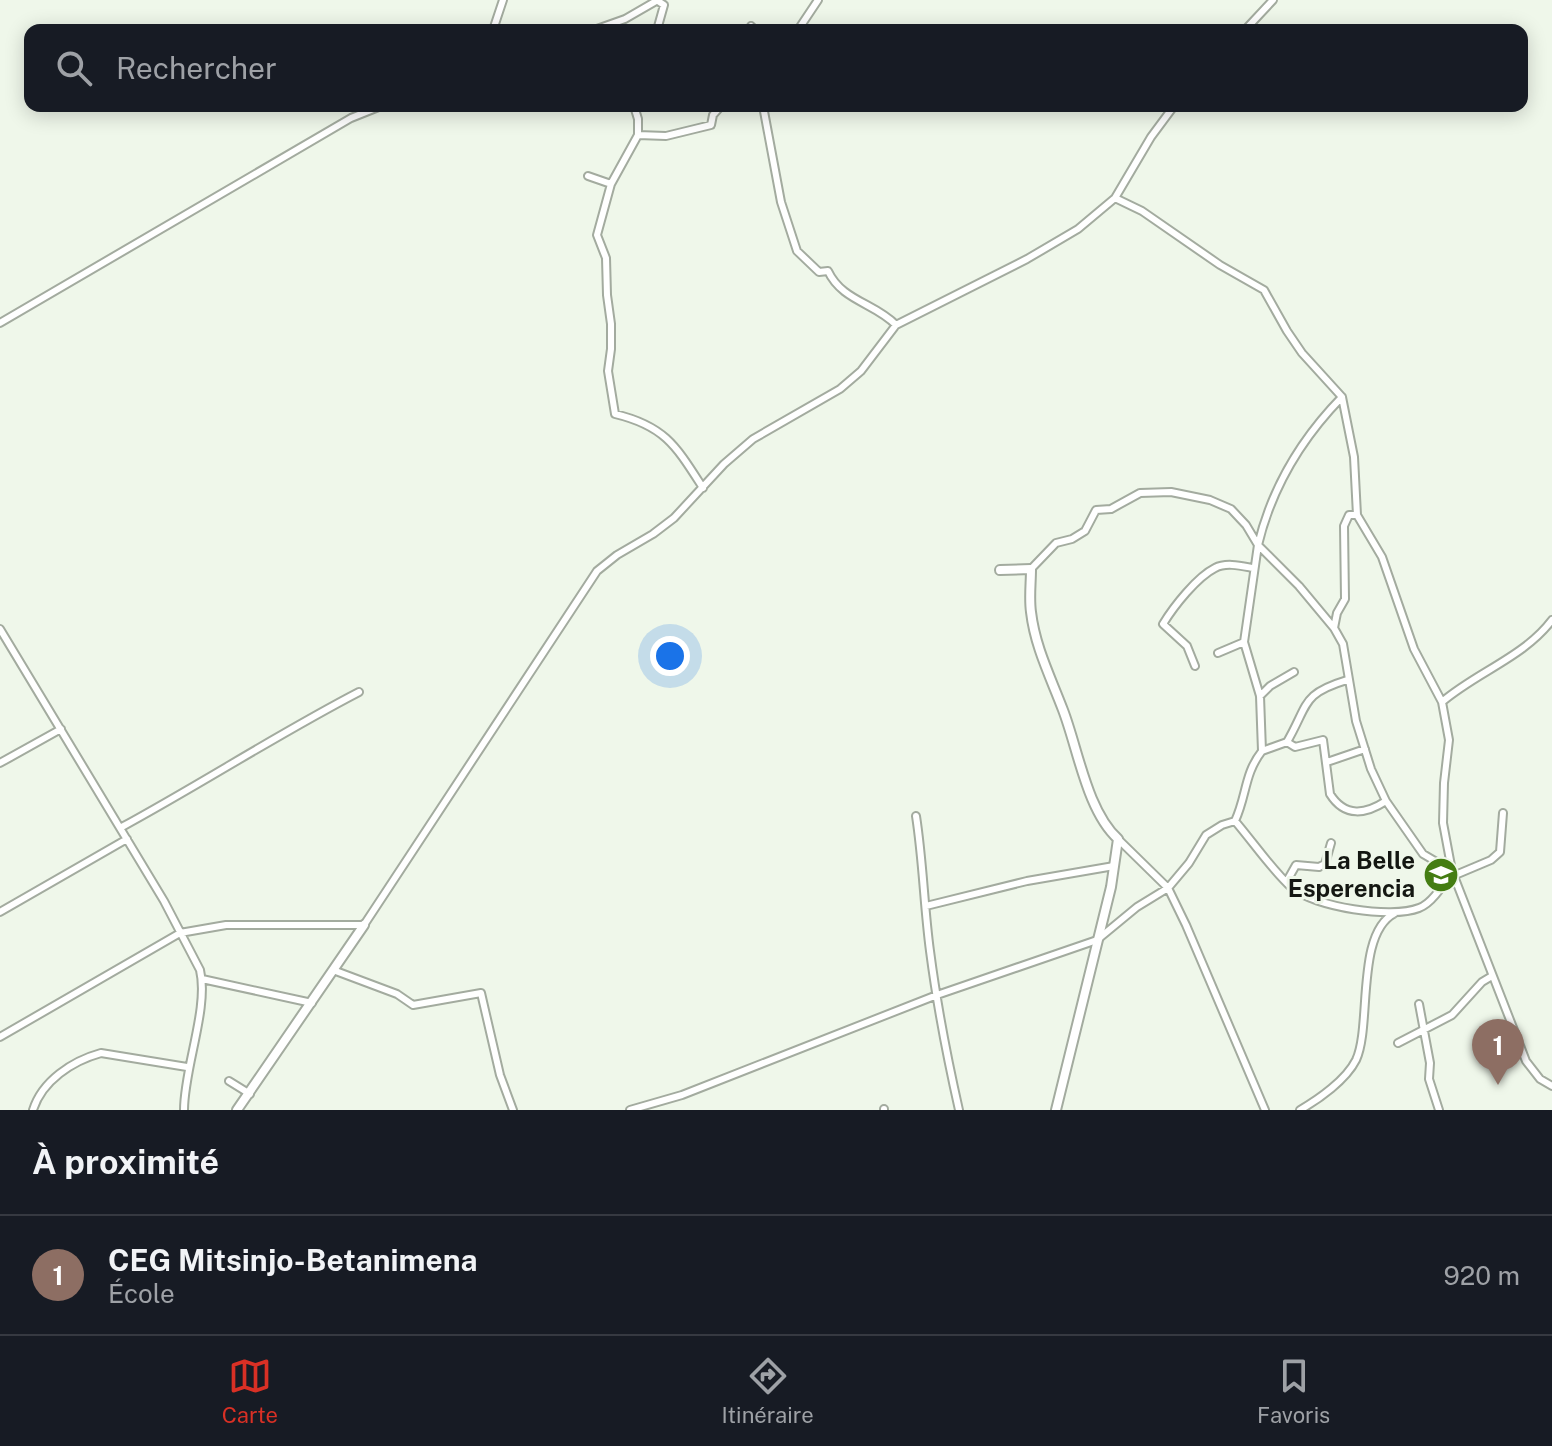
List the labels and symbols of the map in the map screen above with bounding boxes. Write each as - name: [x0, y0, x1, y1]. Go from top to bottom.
- your location: [650, 636, 690, 676]
- place label: La Belle Esperencia: [1288, 846, 1415, 902]
- school or university icon: La Belle Esperencia: [1422, 856, 1460, 894]
- pin: 1: [1472, 1019, 1524, 1085]

